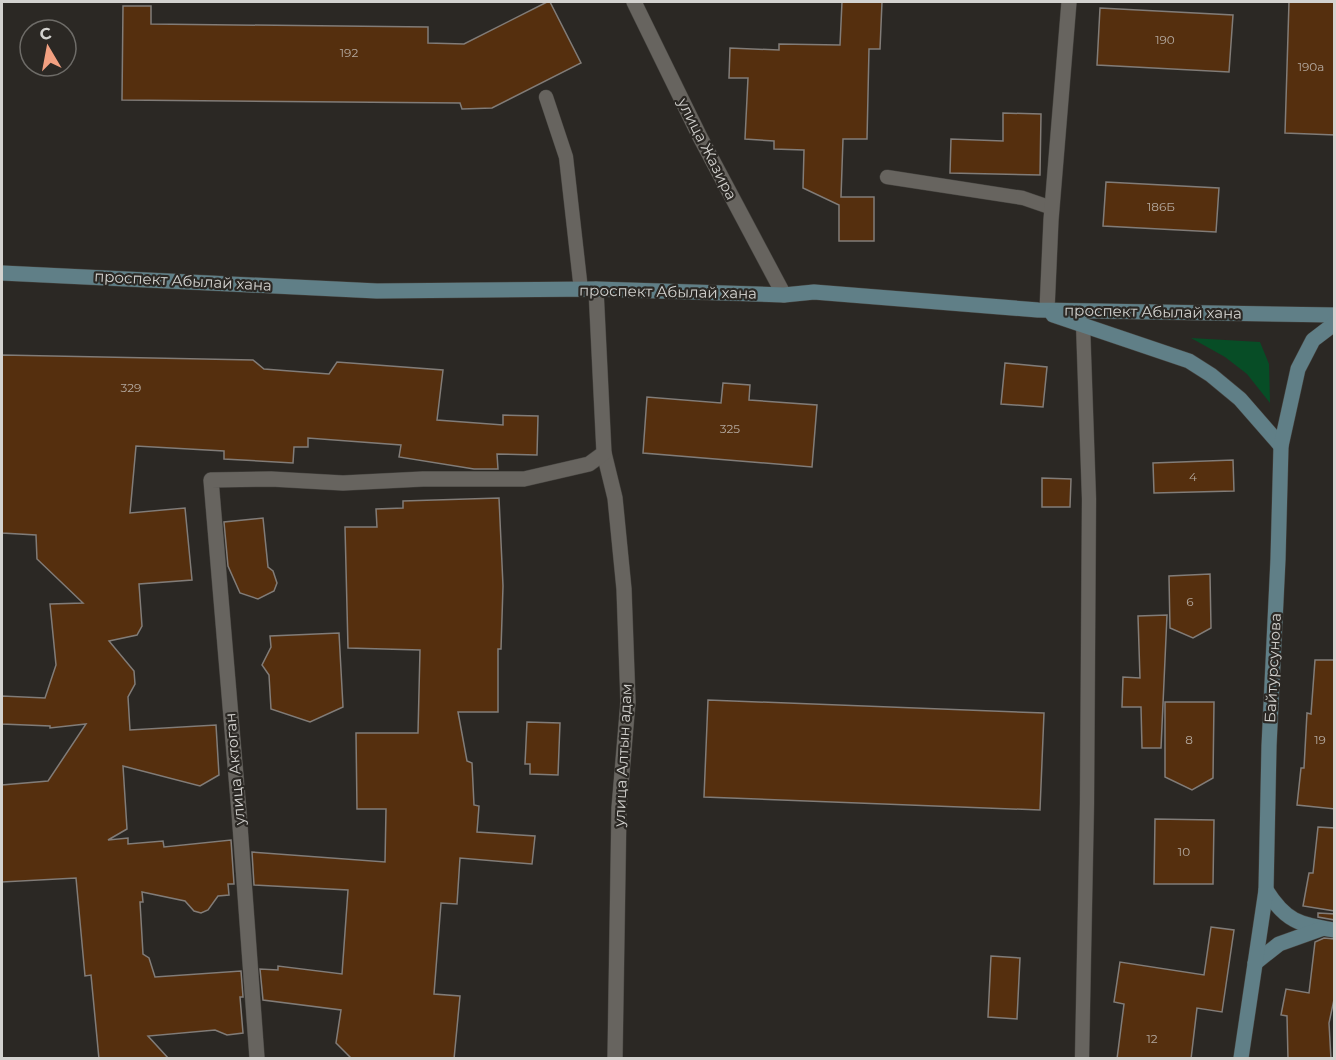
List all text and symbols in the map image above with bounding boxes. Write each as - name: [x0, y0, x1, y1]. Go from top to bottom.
- north arrow: [18, 18, 78, 78]
- text: С: [38, 23, 53, 44]
- house number: 190: [1155, 32, 1175, 47]
- house number: 192: [340, 45, 358, 60]
- house number: 190а: [1298, 59, 1324, 74]
- street label: улица Жазира: [673, 94, 741, 203]
- house number: 186Б: [1147, 199, 1175, 214]
- street label: проспект Абылай хана: [94, 266, 272, 295]
- street label: проспект Абылай хана: [579, 280, 757, 303]
- street label: проспект Абылай хана: [1064, 300, 1242, 323]
- house number: 329: [121, 380, 141, 395]
- house number: 325: [720, 421, 740, 436]
- house number: 4: [1189, 469, 1197, 484]
- house number: 6: [1186, 594, 1194, 609]
- street label: Байтурсунова: [1260, 613, 1285, 723]
- street label: улица Алтын адам: [609, 683, 636, 828]
- street label: улица Актоган: [220, 712, 249, 827]
- house number: 8: [1185, 732, 1193, 747]
- house number: 19: [1314, 732, 1326, 747]
- house number: 10: [1178, 844, 1190, 859]
- house number: 12: [1146, 1031, 1158, 1046]

